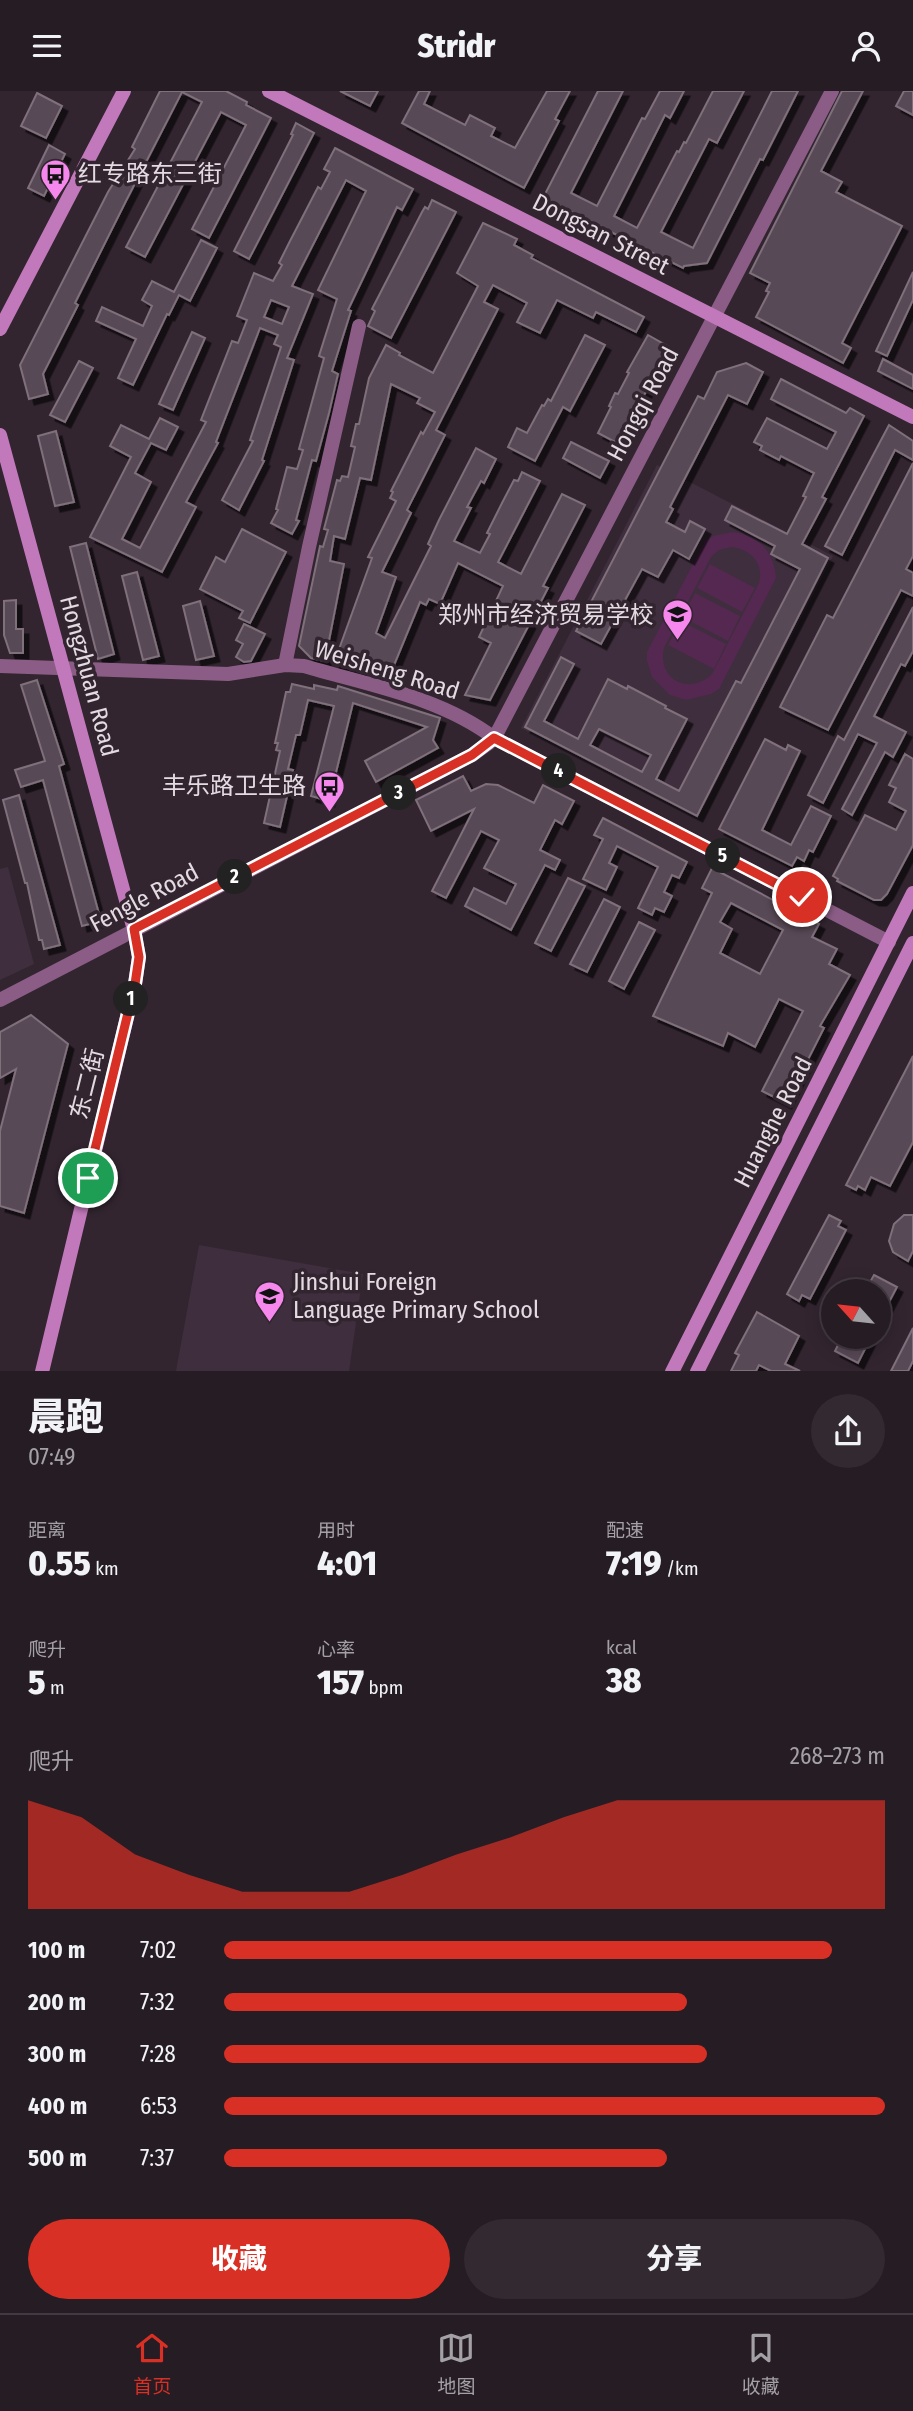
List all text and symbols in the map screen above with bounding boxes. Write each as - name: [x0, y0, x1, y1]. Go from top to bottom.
- icon: menu: [28, 27, 66, 65]
- text: Stridr: [418, 27, 495, 65]
- icon: person: [847, 27, 885, 65]
- bus stop icon: 红专路东三街: [38, 157, 72, 201]
- place label: 红专路东三街: [78, 160, 222, 188]
- street label: Dongsan Street: [528, 188, 674, 280]
- street label: Hongqi Road: [601, 342, 685, 466]
- street label: Hongzhuan Road: [54, 592, 124, 760]
- school or university icon: 郑州市经济贸易学校: [660, 598, 694, 642]
- place label: 郑州市经济贸易学校: [438, 601, 654, 629]
- street label: Weisheng Road: [311, 635, 463, 705]
- pin: 4: [542, 753, 576, 789]
- text: 4: [554, 759, 563, 782]
- bus stop icon: 丰乐路卫生路: [312, 769, 346, 813]
- place label: 丰乐路卫生路: [162, 772, 306, 800]
- pin: 3: [382, 775, 416, 811]
- text: 3: [394, 781, 403, 804]
- pin: 5: [706, 839, 740, 873]
- text: 5: [718, 844, 727, 867]
- street label: Fengle Road: [85, 858, 203, 938]
- pin: 2: [218, 859, 252, 895]
- text: 2: [230, 865, 239, 888]
- pin: [772, 867, 832, 927]
- icon: check: [783, 878, 821, 916]
- pin: 1: [114, 981, 148, 1017]
- text: 1: [126, 987, 135, 1010]
- street label: 东二街: [65, 1046, 109, 1122]
- street label: Huanghe Road: [728, 1052, 818, 1192]
- pin: [58, 1148, 118, 1208]
- icon: arrive: [69, 1159, 107, 1197]
- place label: Jinshui Foreign Language Primary School: [293, 1268, 539, 1324]
- school or university icon: Jinshui Foreign Language Primary School: [253, 1279, 287, 1323]
- north arrow: [821, 1279, 891, 1349]
- map controls: [821, 1279, 891, 1349]
- text: 晨跑: [28, 1394, 104, 1440]
- button: share: [811, 1394, 885, 1468]
- text: 07:49: [28, 1443, 76, 1471]
- text: 距离: [28, 1519, 66, 1542]
- text: 用时: [317, 1519, 355, 1542]
- text: 配速: [606, 1519, 644, 1542]
- text: 0.55: [28, 1542, 91, 1584]
- text: 4:01: [317, 1542, 377, 1584]
- text: 7:19: [606, 1542, 662, 1584]
- text: km: [91, 1557, 119, 1580]
- text: /km: [662, 1557, 699, 1580]
- text: kcal: [606, 1636, 637, 1659]
- text: 爬升: [28, 1638, 66, 1661]
- text: 心率: [317, 1638, 355, 1661]
- text: 38: [606, 1659, 642, 1701]
- text: 5: [28, 1661, 46, 1703]
- text: 157: [317, 1661, 364, 1703]
- text: m: [46, 1676, 65, 1699]
- text: bpm: [364, 1676, 403, 1699]
- text: 268–273 m: [790, 1742, 885, 1770]
- text: 爬升: [28, 1747, 74, 1775]
- text: 100 m: [28, 1936, 85, 1964]
- text: 7:02: [140, 1936, 176, 1964]
- text: 200 m: [28, 1988, 86, 2016]
- text: 7:32: [140, 1988, 175, 2016]
- text: 300 m: [28, 2040, 86, 2068]
- text: 7:28: [140, 2040, 176, 2068]
- text: 400 m: [28, 2092, 87, 2120]
- text: 6:53: [140, 2092, 177, 2120]
- text: 500 m: [28, 2144, 87, 2172]
- text: 7:37: [140, 2144, 174, 2172]
- button: 收藏: [28, 2219, 450, 2299]
- button: 分享: [464, 2219, 885, 2299]
- tab: 首页: [133, 2329, 171, 2398]
- tab: 地图: [437, 2329, 476, 2398]
- tab: 收藏: [742, 2329, 780, 2398]

